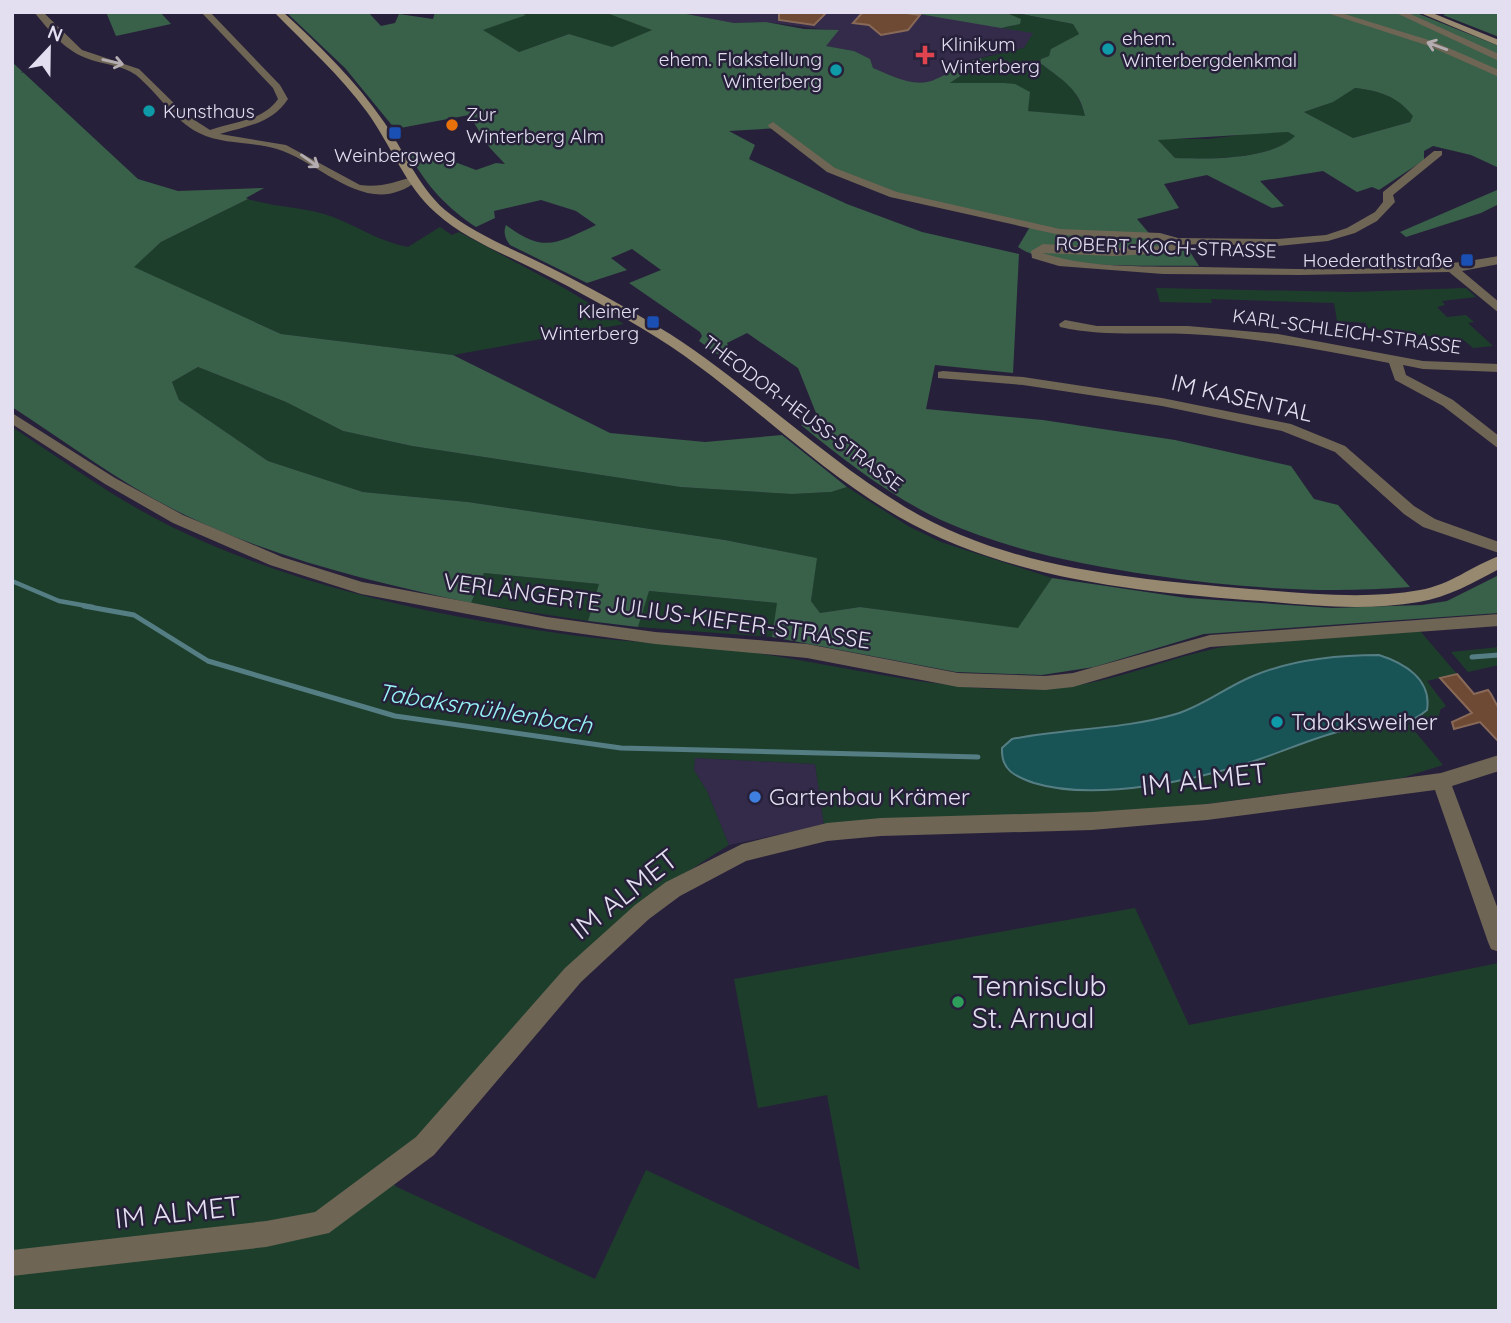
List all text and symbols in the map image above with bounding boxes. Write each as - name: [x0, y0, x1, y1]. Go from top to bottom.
- north arrow: [14, 14, 84, 84]
- text: N: [44, 19, 66, 47]
- place label: ehem. Winterbergdenkmal: [1122, 26, 1297, 72]
- place label: Klinikum Winterberg: [941, 32, 1040, 78]
- one-way arrow: [1426, 38, 1448, 51]
- marker: ehem. Winterbergdenkmal: [1100, 41, 1116, 57]
- marker: Klinikum Winterberg: [915, 45, 935, 65]
- place label: ehem. Flakstellung Winterberg: [659, 47, 822, 93]
- one-way arrow: [101, 56, 124, 70]
- marker: ehem. Flakstellung Winterberg: [828, 62, 844, 78]
- place label: Kunsthaus: [163, 99, 255, 123]
- place label: Zur Winterberg Alm: [466, 102, 604, 148]
- marker: Kunsthaus: [141, 103, 157, 119]
- marker: Zur Winterberg Alm: [444, 117, 460, 133]
- marker: Weinbergweg: [387, 125, 403, 141]
- place label: Weinbergweg: [334, 143, 456, 167]
- one-way arrow: [300, 154, 319, 168]
- street label: ROBERT-KOCH-STRASSE: [1055, 231, 1277, 263]
- place label: Hoederathstraße: [1303, 248, 1453, 272]
- marker: Hoederathstraße: [1459, 252, 1475, 268]
- place label: Kleiner Winterberg: [540, 299, 640, 345]
- street label: KARL-SCHLEICH-STRASSE: [1231, 303, 1463, 359]
- marker: Kleiner Winterberg: [645, 314, 661, 330]
- street label: THEODOR-HEUSS-STRASSE: [698, 330, 908, 496]
- street label: IM KASENTAL: [1169, 367, 1316, 428]
- street label: VERLÄNGERTE JULIUS-KIEFER-STRASSE: [441, 566, 873, 655]
- water label: Tabaksmühlenbach: [376, 676, 595, 740]
- place label: Tabaksweiher: [1291, 707, 1438, 736]
- marker: Tabaksweiher: [1269, 714, 1285, 730]
- street label: IM ALMET: [1139, 754, 1269, 803]
- place label: Gartenbau Krämer: [769, 782, 970, 811]
- marker: Gartenbau Krämer: [747, 789, 763, 805]
- street label: IM ALMET: [563, 841, 684, 946]
- place label: Tennisclub St. Arnual: [972, 968, 1107, 1035]
- marker: Tennisclub St. Arnual: [950, 994, 966, 1010]
- street label: IM ALMET: [113, 1187, 243, 1236]

